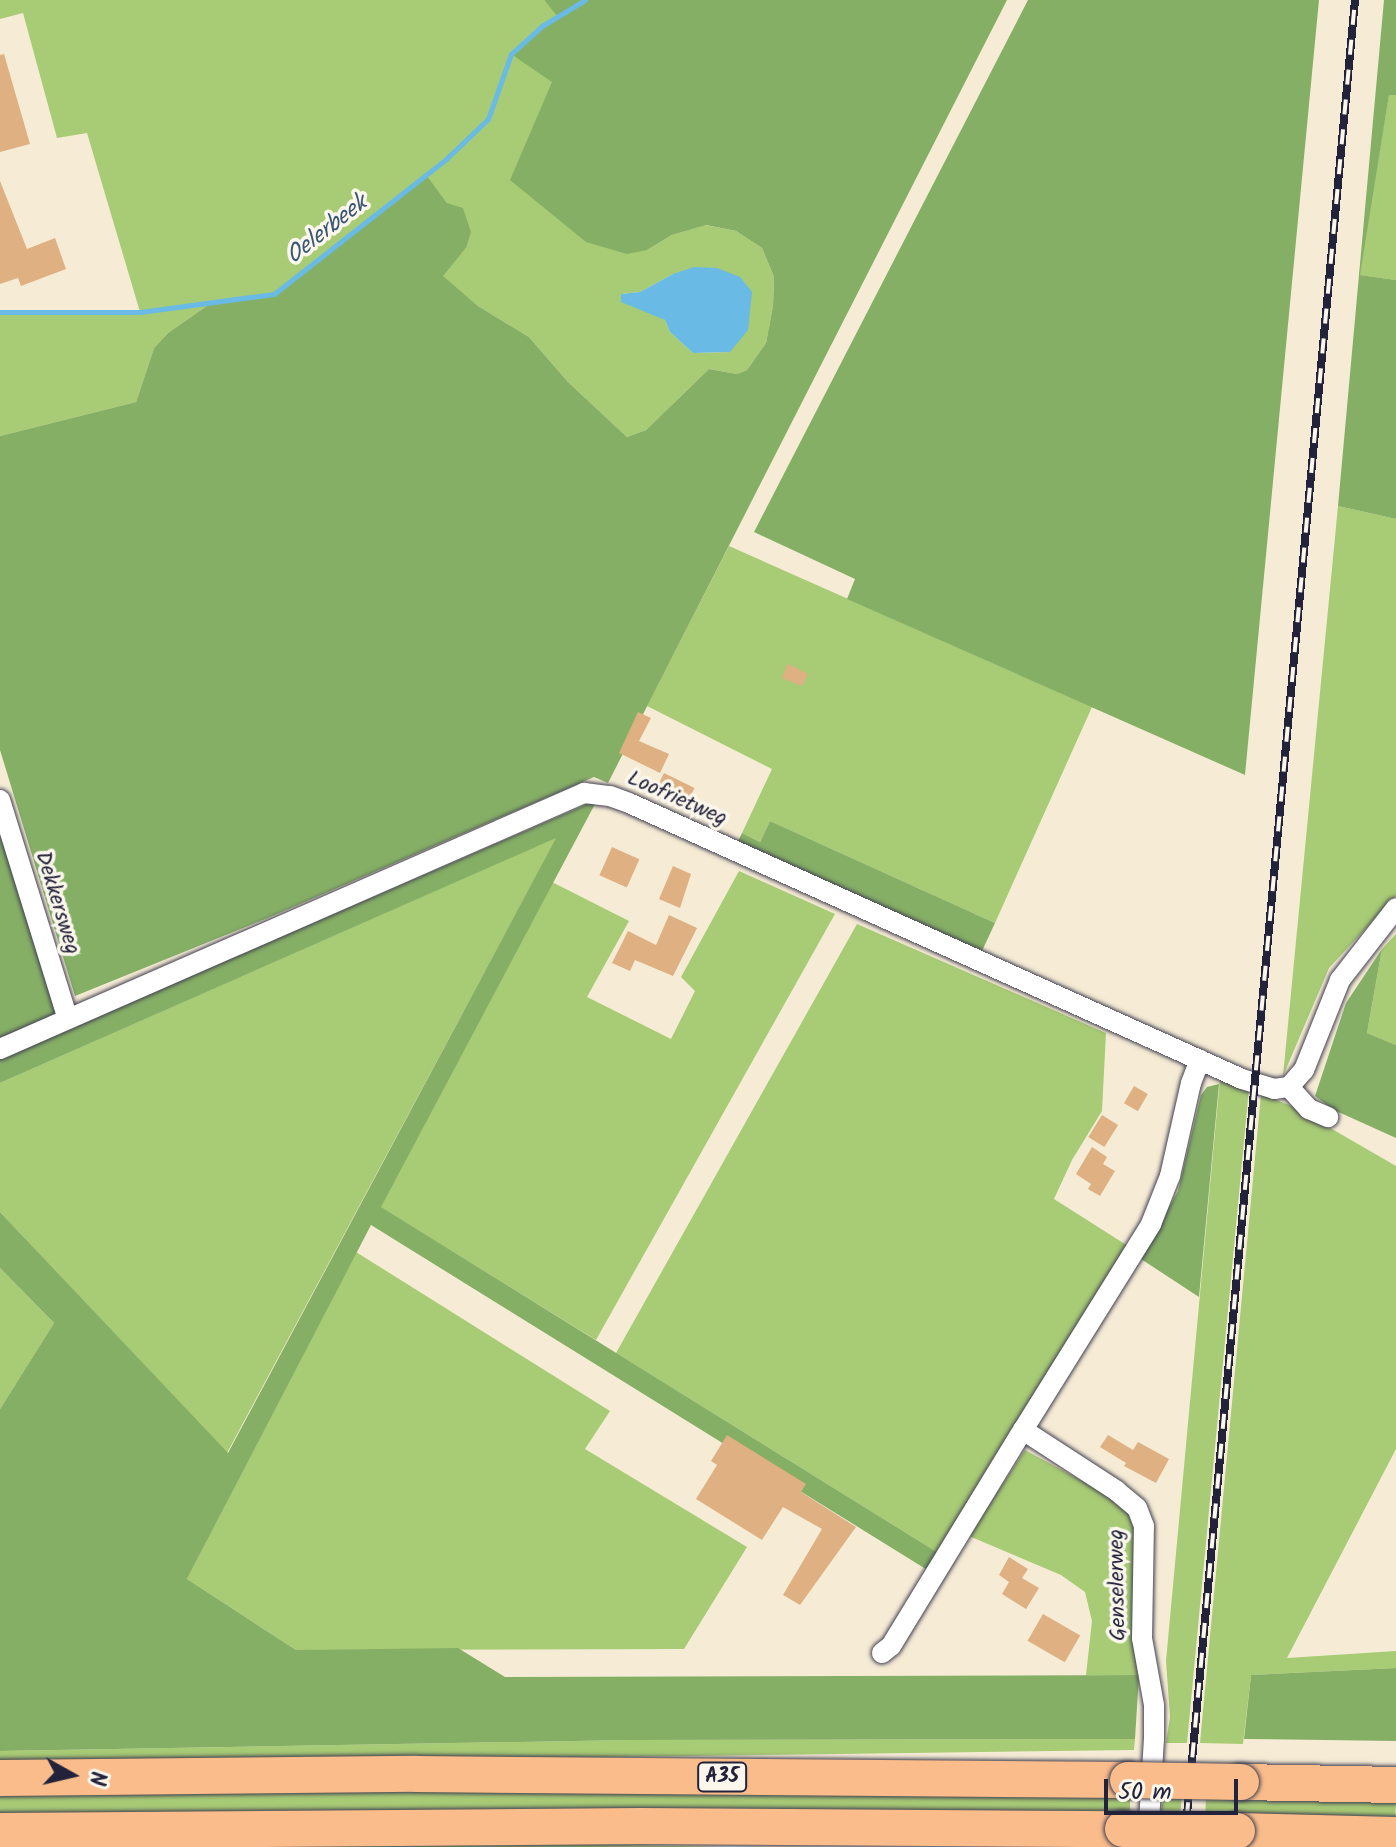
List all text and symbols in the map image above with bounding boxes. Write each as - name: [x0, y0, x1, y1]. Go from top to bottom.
- water label: Oelerbeek: [280, 189, 374, 271]
- street label: Loofrietweg: [623, 765, 731, 833]
- street label: Dekkersweg: [29, 848, 85, 958]
- street label: Genselerweg: [1104, 1529, 1132, 1641]
- north arrow: [32, 1735, 112, 1815]
- road number: A35: [696, 1761, 748, 1793]
- scale bar: [1108, 1763, 1242, 1813]
- text: N: [78, 1769, 115, 1788]
- text: 50 m: [1118, 1773, 1172, 1812]

